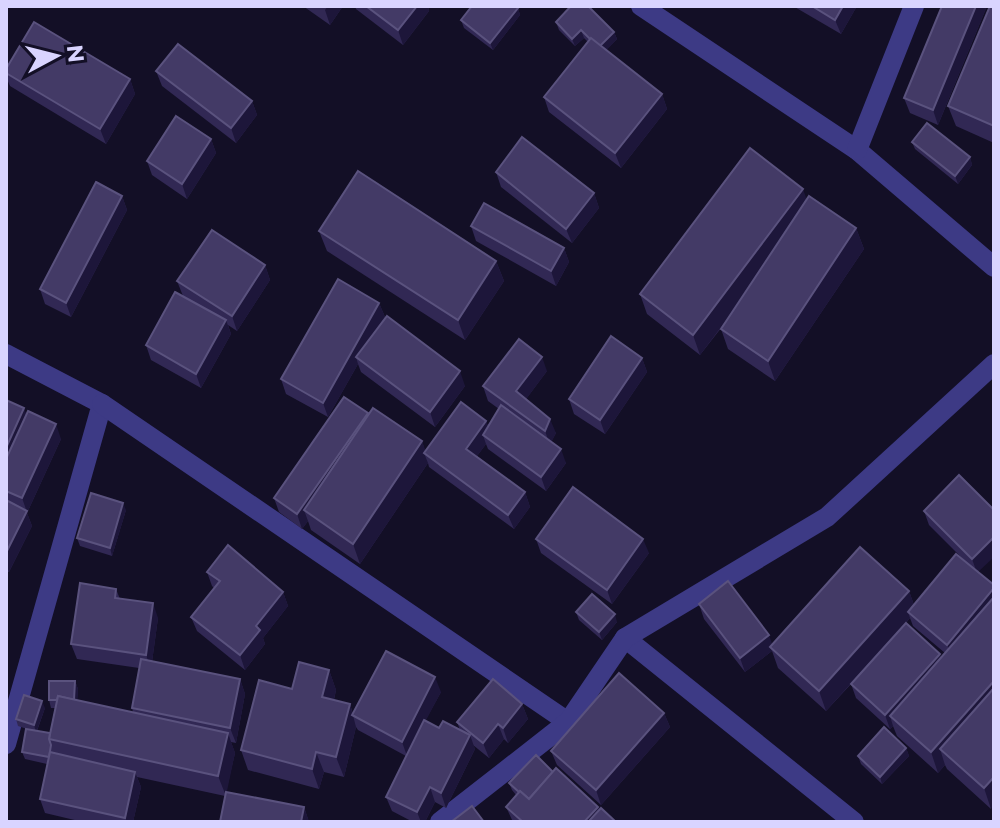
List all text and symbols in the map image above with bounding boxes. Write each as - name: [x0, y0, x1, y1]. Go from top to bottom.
- north arrow: [16, 16, 96, 96]
- text: N: [61, 43, 90, 64]

